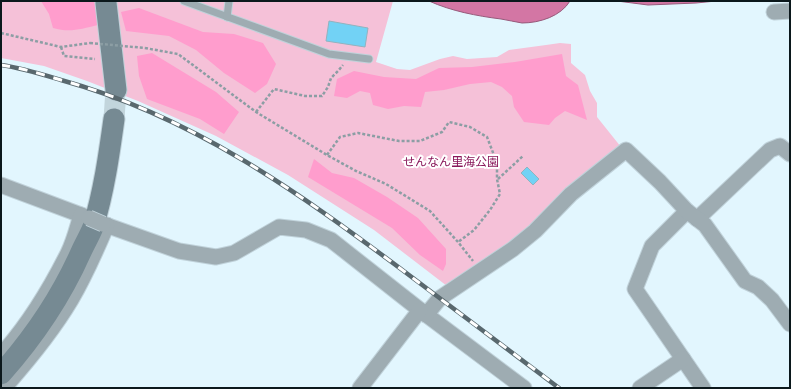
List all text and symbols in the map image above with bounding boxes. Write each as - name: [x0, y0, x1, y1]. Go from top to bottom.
- park label: せんなん里海公園: [403, 154, 499, 170]

